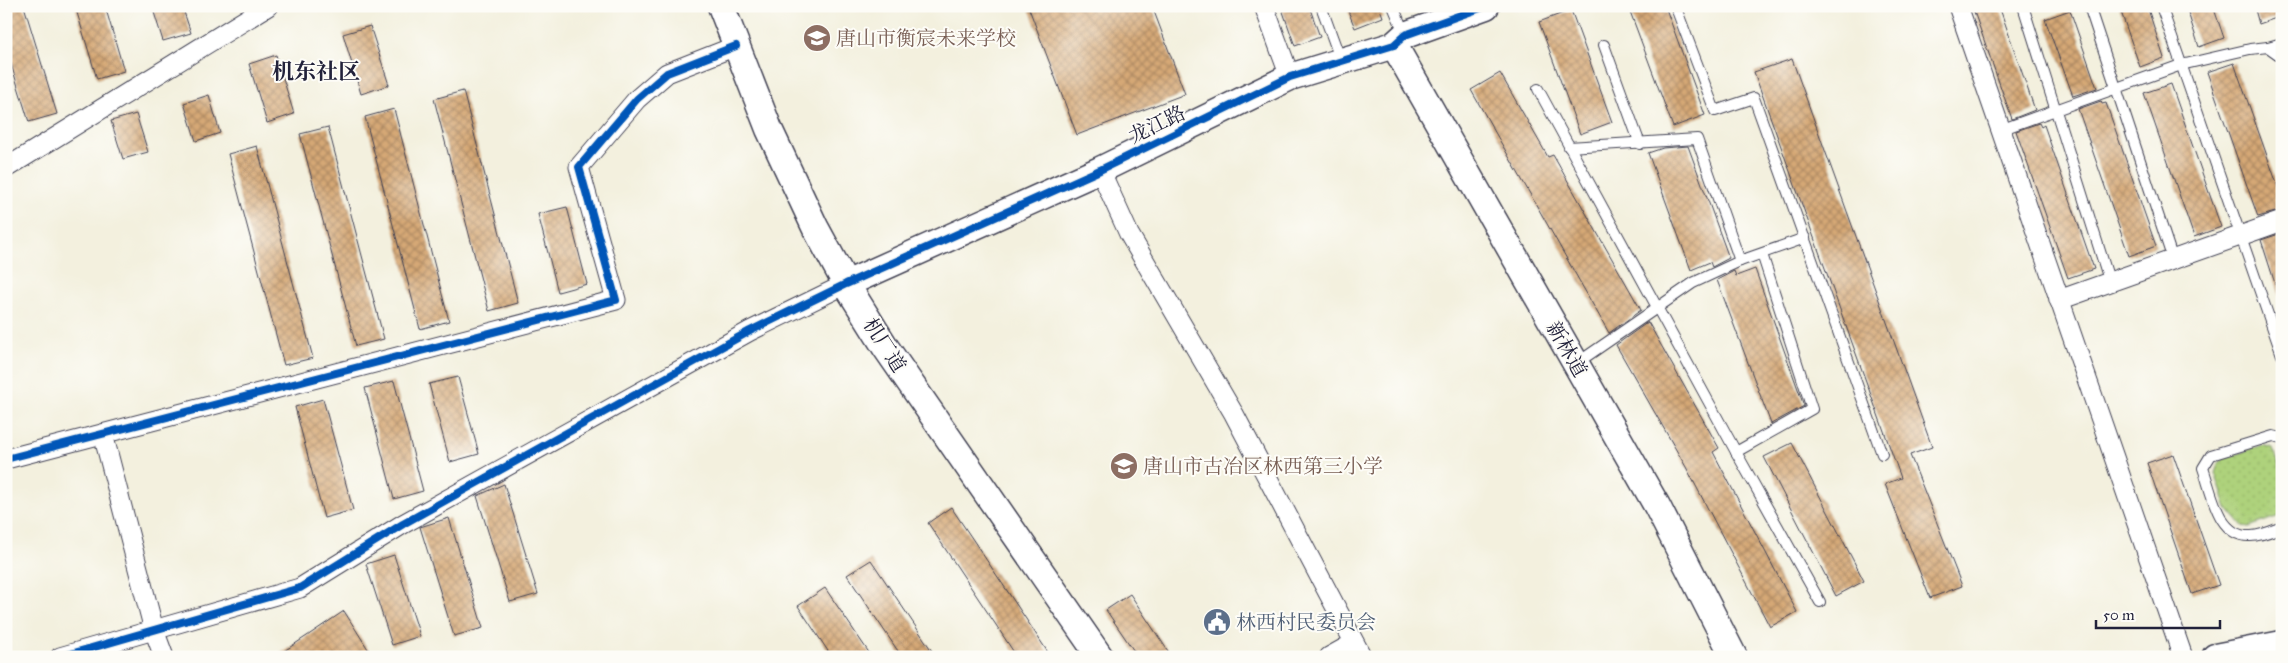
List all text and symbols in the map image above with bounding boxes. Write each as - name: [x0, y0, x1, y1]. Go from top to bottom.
- school or university icon: 唐山市衡宸未来学校: [802, 23, 832, 53]
- place label: 唐山市衡宸未来学校: [836, 26, 1016, 50]
- district label: 机东社区: [272, 58, 360, 85]
- street label: 龙江路: [1125, 100, 1189, 148]
- street label: 机厂道: [859, 313, 911, 377]
- street label: 新林道: [1542, 317, 1592, 381]
- school or university icon: 唐山市古冶区林西第三小学: [1109, 451, 1139, 481]
- place label: 唐山市古冶区林西第三小学: [1143, 454, 1383, 478]
- scale bar: [2096, 598, 2219, 630]
- text: 50 m: [2103, 606, 2135, 624]
- public building icon: 林西村民委员会: [1202, 607, 1232, 637]
- place label: 林西村民委员会: [1236, 610, 1376, 634]

